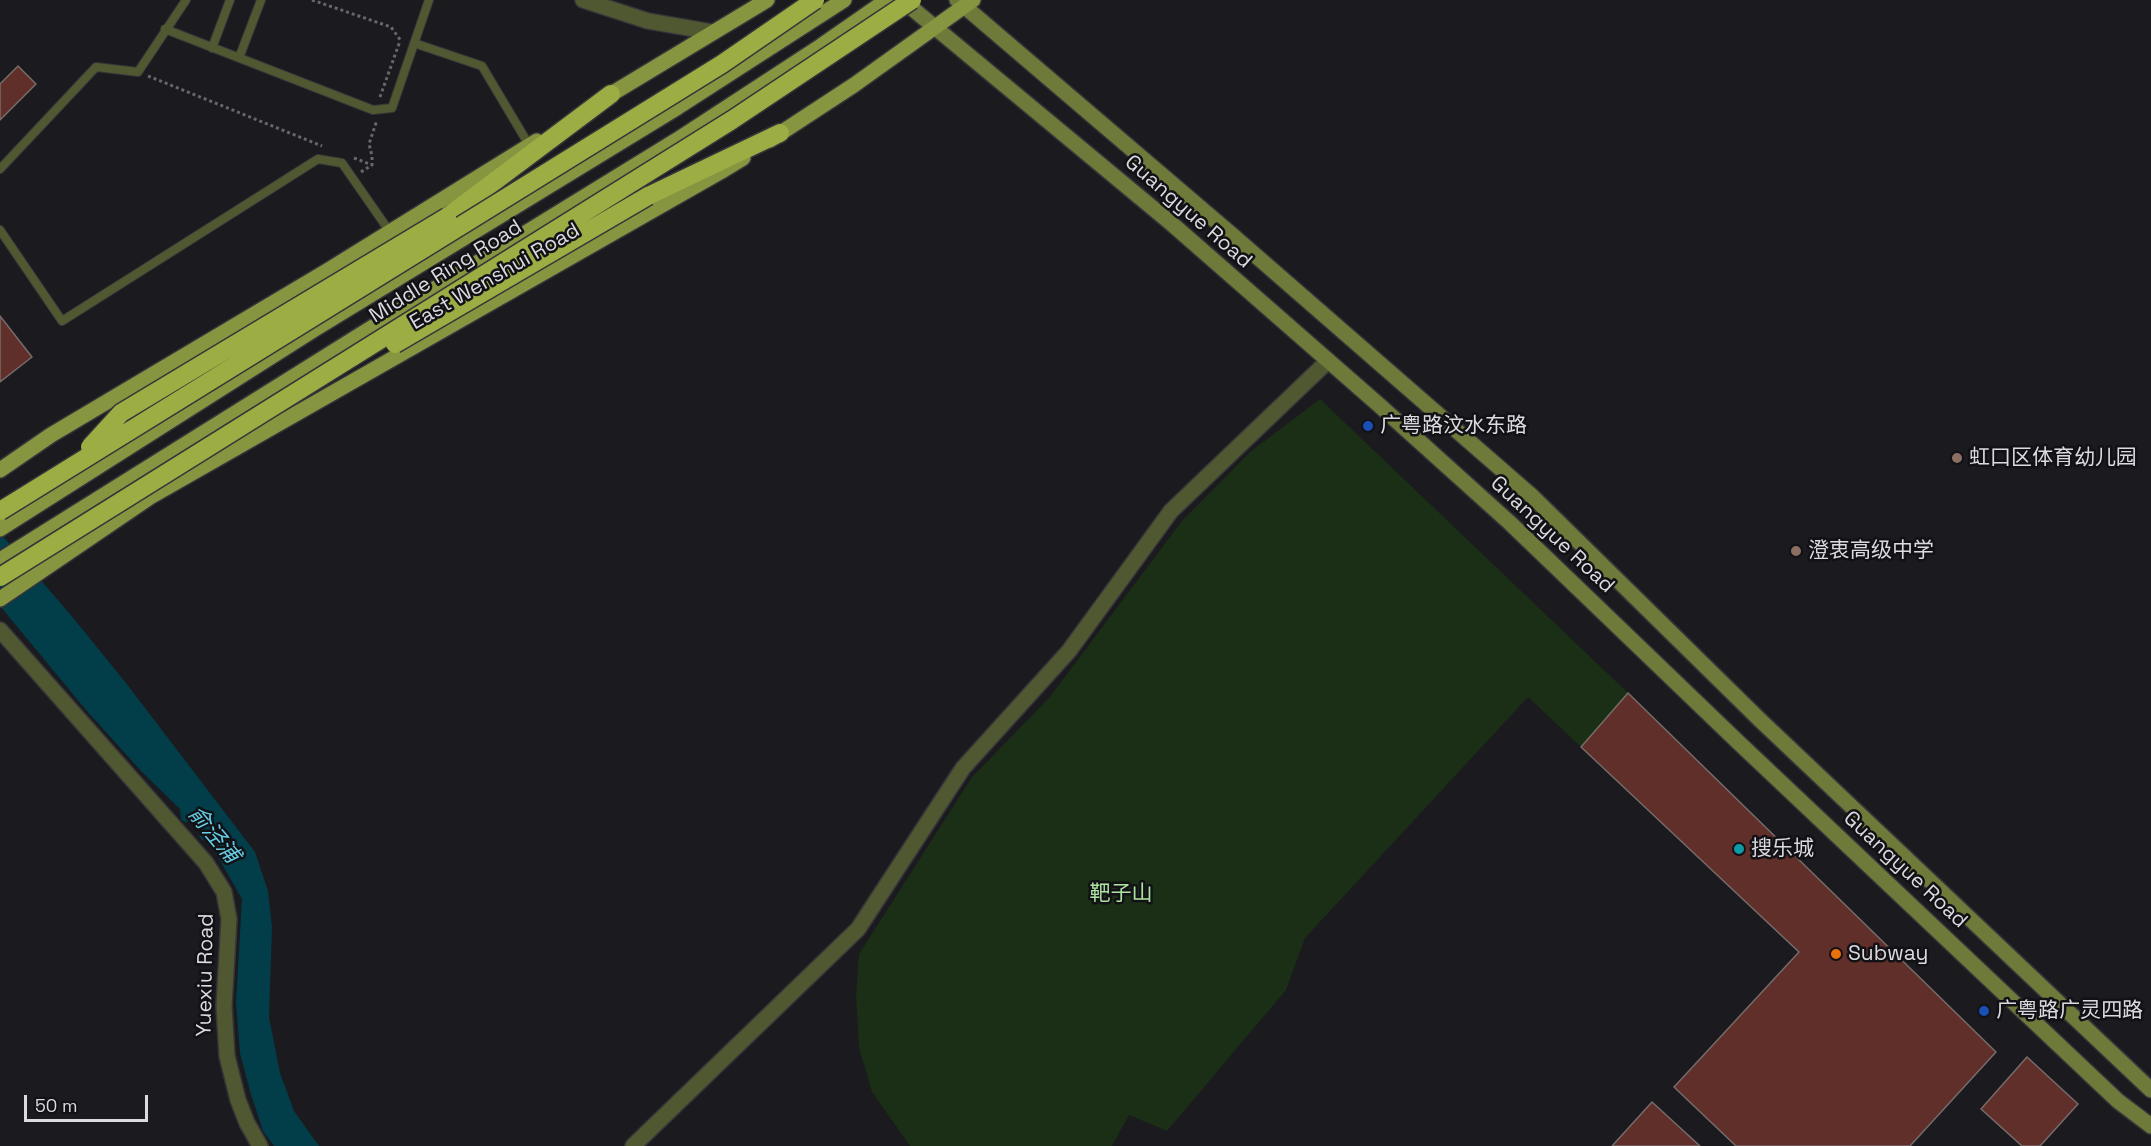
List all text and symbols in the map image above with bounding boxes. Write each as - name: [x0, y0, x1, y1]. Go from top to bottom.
- street label: Guangyue Road: [1119, 150, 1257, 274]
- street label: Middle Ring Road: [365, 215, 527, 329]
- street label: East Wenshui Road: [406, 218, 584, 336]
- place label: 广粤路汶水东路: [1380, 413, 1527, 439]
- marker: 广粤路汶水东路: [1361, 419, 1375, 433]
- place label: 虹口区体育幼儿园: [1969, 445, 2137, 471]
- marker: 虹口区体育幼儿园: [1950, 451, 1964, 465]
- street label: Guangyue Road: [1485, 471, 1619, 599]
- place label: 澄衷高级中学: [1808, 538, 1934, 564]
- marker: 澄衷高级中学: [1789, 544, 1803, 558]
- water label: 俞泾浦: [182, 801, 244, 869]
- street label: Guangyue Road: [1838, 806, 1972, 934]
- place label: 搜乐城: [1751, 836, 1814, 862]
- marker: 搜乐城: [1732, 842, 1746, 856]
- park label: 靶子山: [1090, 881, 1152, 907]
- street label: Yuexiu Road: [192, 913, 220, 1037]
- place label: Subway: [1848, 941, 1928, 967]
- marker: Subway: [1829, 947, 1843, 961]
- place label: 广粤路广灵四路: [1996, 998, 2143, 1024]
- marker: 广粤路广灵四路: [1977, 1004, 1991, 1018]
- scale bar: [27, 1083, 152, 1121]
- text: 50 m: [35, 1094, 77, 1117]

